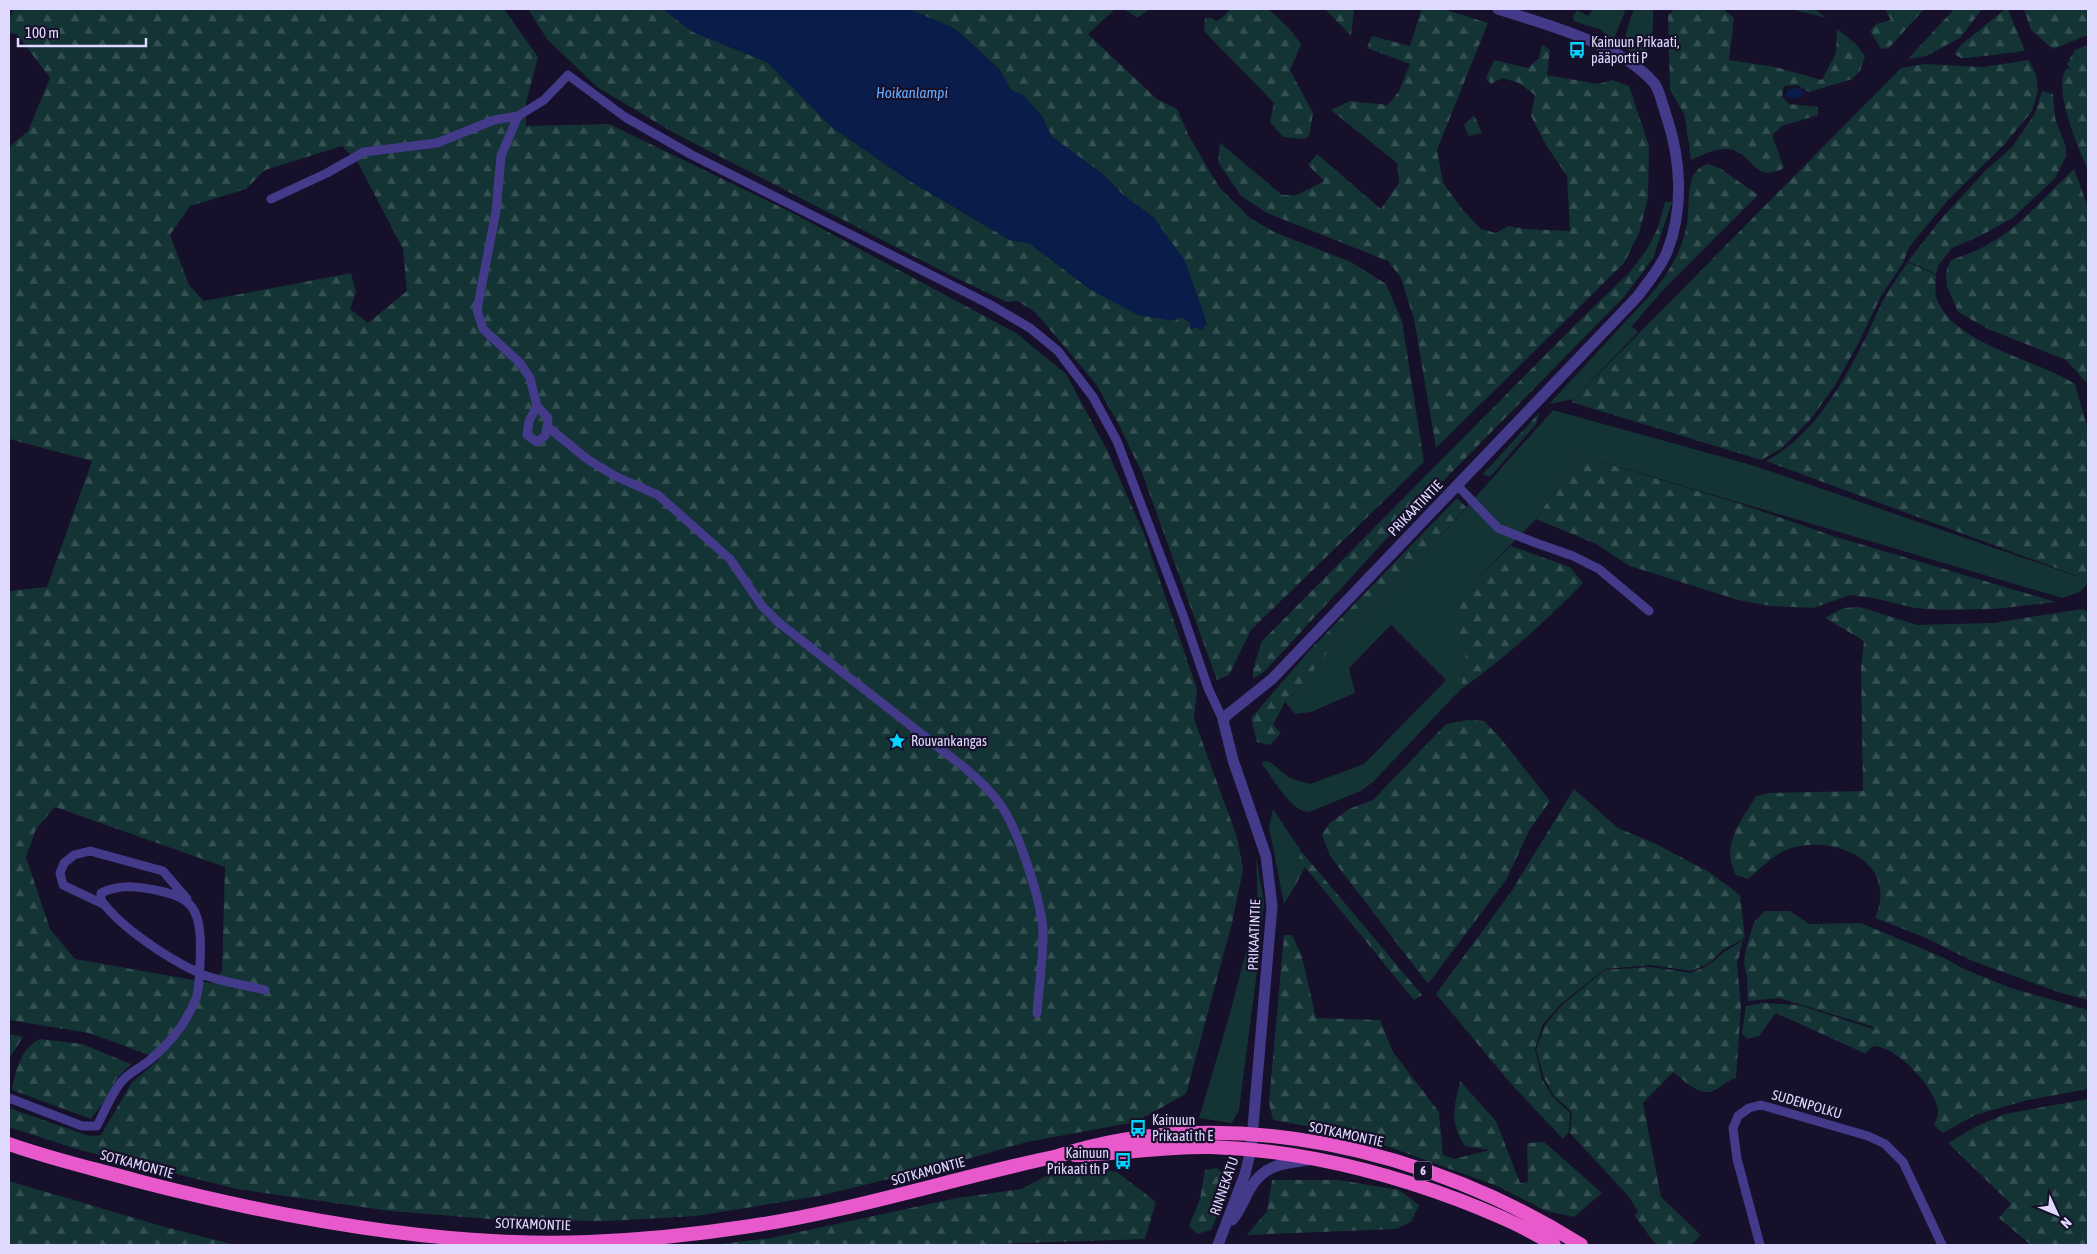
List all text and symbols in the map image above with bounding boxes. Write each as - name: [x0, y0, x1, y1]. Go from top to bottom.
- scale bar: [18, 15, 145, 47]
- text: 100 m: [25, 24, 59, 41]
- place label: Kainuun Prikaati, pääportti P: [1591, 34, 1679, 66]
- bus stop icon: Kainuun Prikaati, pääportti P: [1567, 40, 1587, 60]
- water label: Hoikanlampi: [876, 84, 948, 101]
- street label: PRIKAATINTIE: [1385, 477, 1445, 539]
- place icon: Rouvankangas: [887, 731, 907, 751]
- place label: Rouvankangas: [911, 733, 987, 749]
- street label: PRIKAATINTIE: [1245, 899, 1263, 971]
- street label: SUDENPOLKU: [1770, 1086, 1844, 1122]
- place label: Kainuun Prikaati th E: [1152, 1112, 1213, 1144]
- bus stop icon: Kainuun Prikaati th E: [1128, 1118, 1148, 1138]
- street label: SOTKAMONTIE: [1308, 1118, 1384, 1150]
- place label: Kainuun Prikaati th P: [1047, 1145, 1109, 1177]
- street label: SOTKAMONTIE: [99, 1147, 175, 1181]
- bus stop icon: Kainuun Prikaati th P: [1113, 1151, 1133, 1171]
- street label: SOTKAMONTIE: [890, 1154, 966, 1188]
- street label: RINNEKATU: [1207, 1155, 1241, 1217]
- road number: 6: [1414, 1162, 1432, 1180]
- north arrow: [2032, 1189, 2082, 1239]
- street label: SOTKAMONTIE: [495, 1215, 571, 1233]
- text: N: [2058, 1215, 2075, 1232]

